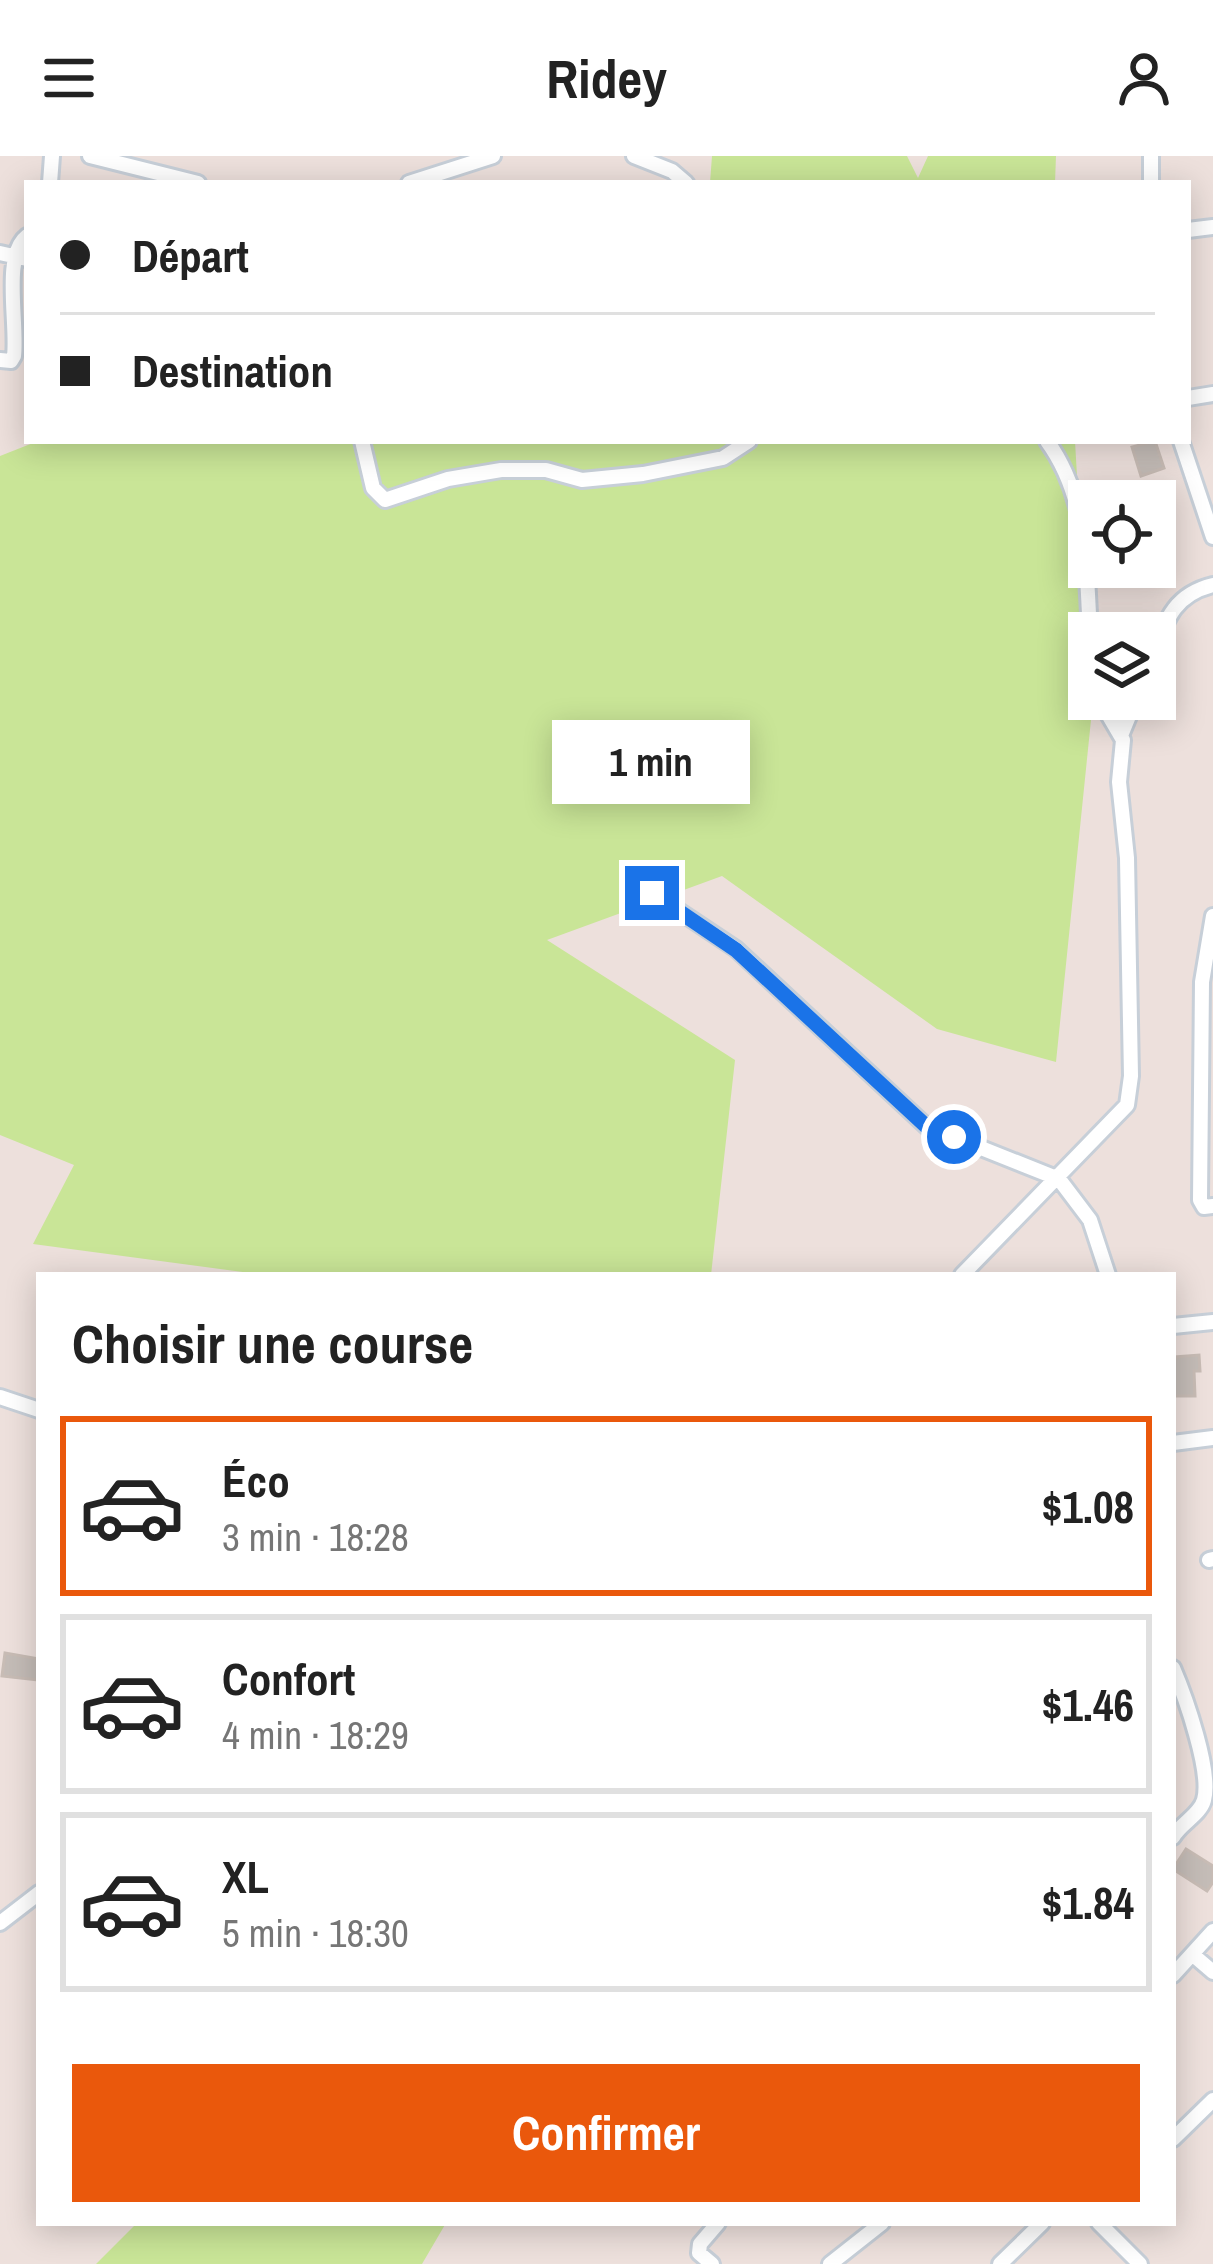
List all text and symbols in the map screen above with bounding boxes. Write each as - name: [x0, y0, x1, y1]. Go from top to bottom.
- text: Ridey: [546, 42, 667, 115]
- icon: menu: [36, 45, 102, 111]
- icon: person: [1111, 45, 1177, 111]
- text: Départ: [132, 225, 249, 286]
- text: Destination: [132, 340, 333, 401]
- map controls: [1068, 480, 1176, 720]
- button: locate: [1068, 480, 1176, 588]
- button: layers: [1068, 612, 1176, 720]
- callout: 1 min: [553, 719, 751, 803]
- text: 1 min: [609, 736, 693, 788]
- route end: [625, 866, 679, 920]
- route start: [927, 1110, 981, 1164]
- text: Choisir une course: [72, 1307, 473, 1380]
- text: Éco: [222, 1450, 290, 1511]
- icon: car: [78, 1452, 186, 1560]
- text: $1.08: [1042, 1476, 1134, 1537]
- text: 3 min · 18:28: [222, 1511, 409, 1563]
- text: Confort: [222, 1648, 355, 1709]
- icon: car: [78, 1650, 186, 1758]
- text: $1.46: [1042, 1674, 1134, 1735]
- text: 4 min · 18:29: [222, 1709, 409, 1761]
- text: XL: [222, 1846, 269, 1907]
- icon: car: [78, 1848, 186, 1956]
- text: $1.84: [1042, 1872, 1134, 1933]
- text: 5 min · 18:30: [222, 1907, 409, 1959]
- button: Confirmer: [72, 2064, 1140, 2202]

